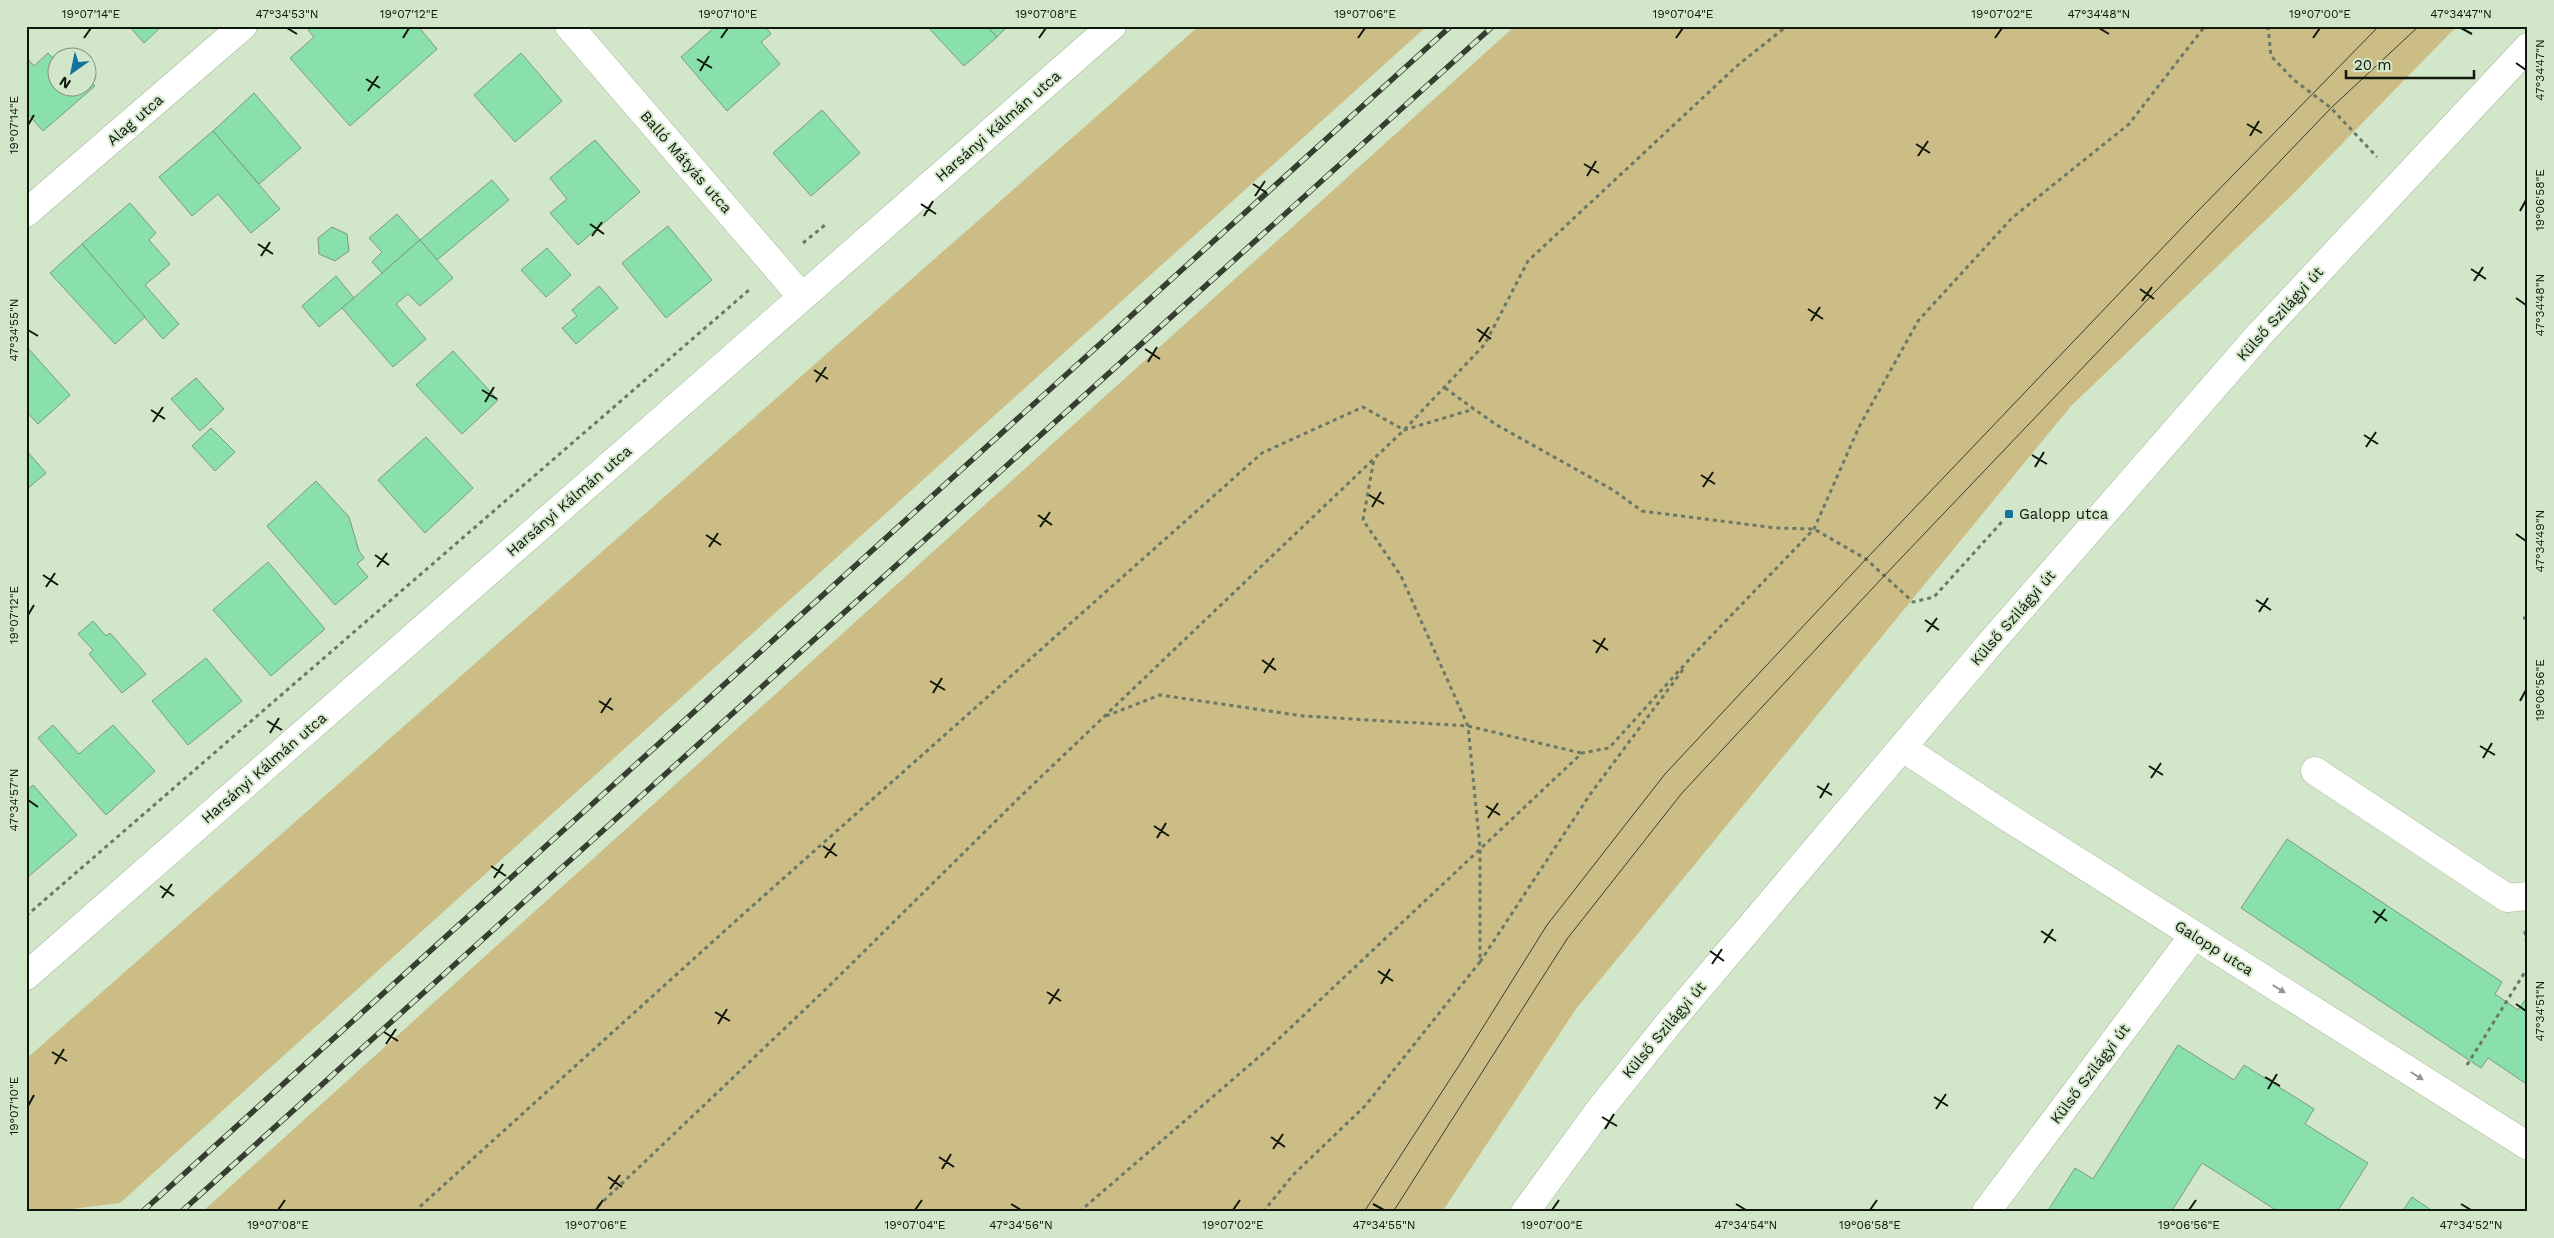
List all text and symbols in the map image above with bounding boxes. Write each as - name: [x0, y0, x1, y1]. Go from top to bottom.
- text: 19°07'14"E: [62, 7, 120, 21]
- text: 47°34'53"N: [255, 7, 319, 21]
- text: 19°07'12"E: [380, 7, 439, 21]
- text: 19°07'10"E: [698, 7, 758, 21]
- text: 19°07'08"E: [1015, 7, 1077, 21]
- text: 19°07'06"E: [1334, 7, 1396, 21]
- text: 19°07'04"E: [1652, 7, 1714, 21]
- text: 19°07'02"E: [1971, 7, 2033, 21]
- text: 47°34'48"N: [2068, 7, 2130, 21]
- text: 19°07'00"E: [2289, 7, 2351, 21]
- text: 47°34'47"N: [2430, 7, 2492, 21]
- text: 47°34'47"N: [2533, 39, 2547, 101]
- north arrow: [48, 48, 98, 98]
- scale bar: [2346, 48, 2474, 80]
- text: 20 m: [2354, 56, 2392, 74]
- street label: Harsányi Kálmán utca: [932, 66, 1065, 185]
- text: N: [56, 73, 74, 92]
- street label: Alag utca: [103, 90, 167, 149]
- text: 19°07'14"E: [7, 96, 21, 154]
- street label: Balló Mátyás utca: [636, 107, 736, 217]
- text: 19°06'58"E: [2533, 169, 2547, 231]
- street label: Külső Szilágyi út: [2233, 263, 2327, 365]
- text: 47°34'48"N: [2533, 274, 2547, 336]
- text: 47°34'55"N: [7, 298, 21, 362]
- street label: Harsányi Kálmán utca: [503, 441, 636, 560]
- place label: Galopp utca: [2019, 505, 2109, 523]
- marker: Galopp utca: [2003, 508, 2015, 520]
- text: 47°34'49"N: [2533, 510, 2547, 572]
- street label: Külső Szilágyi út: [1967, 566, 2060, 669]
- text: 19°07'12"E: [7, 585, 21, 644]
- text: 19°06'56"E: [2533, 659, 2547, 721]
- street label: Harsányi Kálmán utca: [198, 708, 331, 827]
- text: 47°34'57"N: [7, 769, 21, 831]
- street label: Galopp utca: [2171, 917, 2257, 980]
- street label: Külső Szilágyi út: [1618, 978, 1710, 1082]
- text: 47°34'51"N: [2533, 981, 2547, 1041]
- one-way arrow: [2273, 985, 2286, 994]
- street label: Külső Szilágyi út: [2047, 1020, 2134, 1127]
- one-way arrow: [2410, 1071, 2423, 1080]
- text: 19°07'10"E: [7, 1076, 21, 1136]
- text: 19°07'08"E: [247, 1218, 309, 1232]
- text: 19°07'06"E: [565, 1218, 627, 1232]
- text: 19°07'04"E: [884, 1218, 946, 1232]
- text: 47°34'56"N: [989, 1218, 1053, 1232]
- text: 19°07'02"E: [1202, 1218, 1264, 1232]
- text: 47°34'55"N: [1352, 1218, 1416, 1232]
- text: 19°07'00"E: [1521, 1218, 1583, 1232]
- text: 47°34'54"N: [1715, 1218, 1777, 1232]
- text: 19°06'58"E: [1839, 1218, 1901, 1232]
- text: 19°06'56"E: [2158, 1218, 2220, 1232]
- text: 47°34'52"N: [2439, 1218, 2503, 1232]

